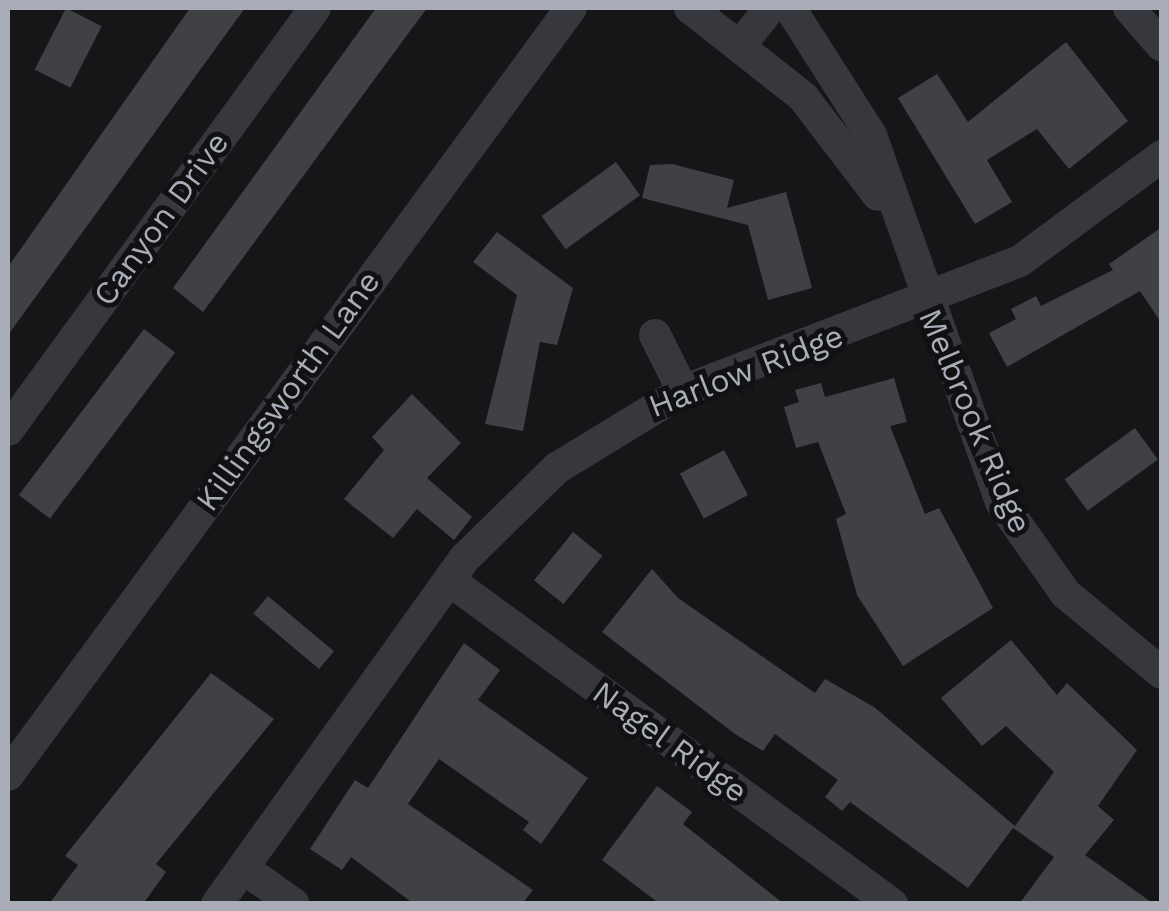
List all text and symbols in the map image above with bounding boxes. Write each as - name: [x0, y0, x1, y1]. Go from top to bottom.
- street label: Canyon Drive: [85, 125, 237, 313]
- street label: Killingsworth Lane: [188, 263, 388, 519]
- street label: Melbrook Ridge: [910, 303, 1040, 539]
- street label: Harlow Ridge: [643, 316, 849, 426]
- street label: Nagel Ridge: [585, 673, 755, 811]

